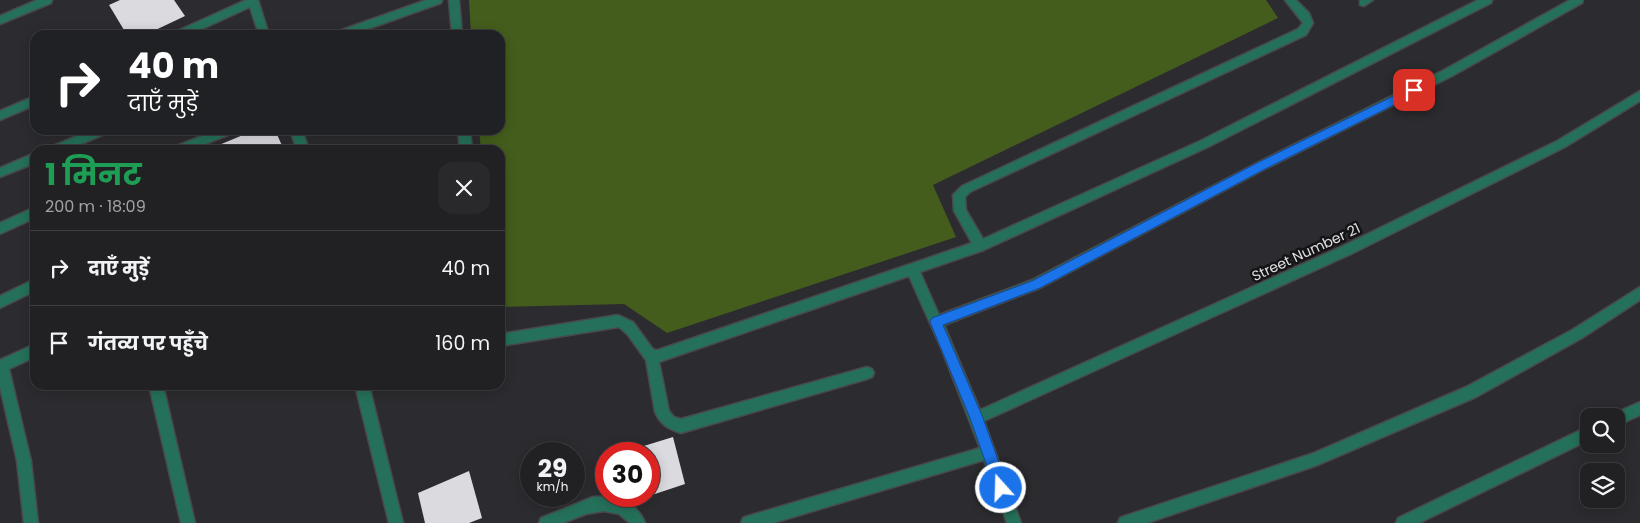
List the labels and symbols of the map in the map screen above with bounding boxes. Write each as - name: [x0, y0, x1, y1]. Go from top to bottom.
- pin: [1393, 69, 1435, 111]
- street label: Street Number 21: [1248, 218, 1364, 286]
- speed limit sign: 30: [595, 442, 660, 507]
- position arrow: [974, 461, 1026, 513]

